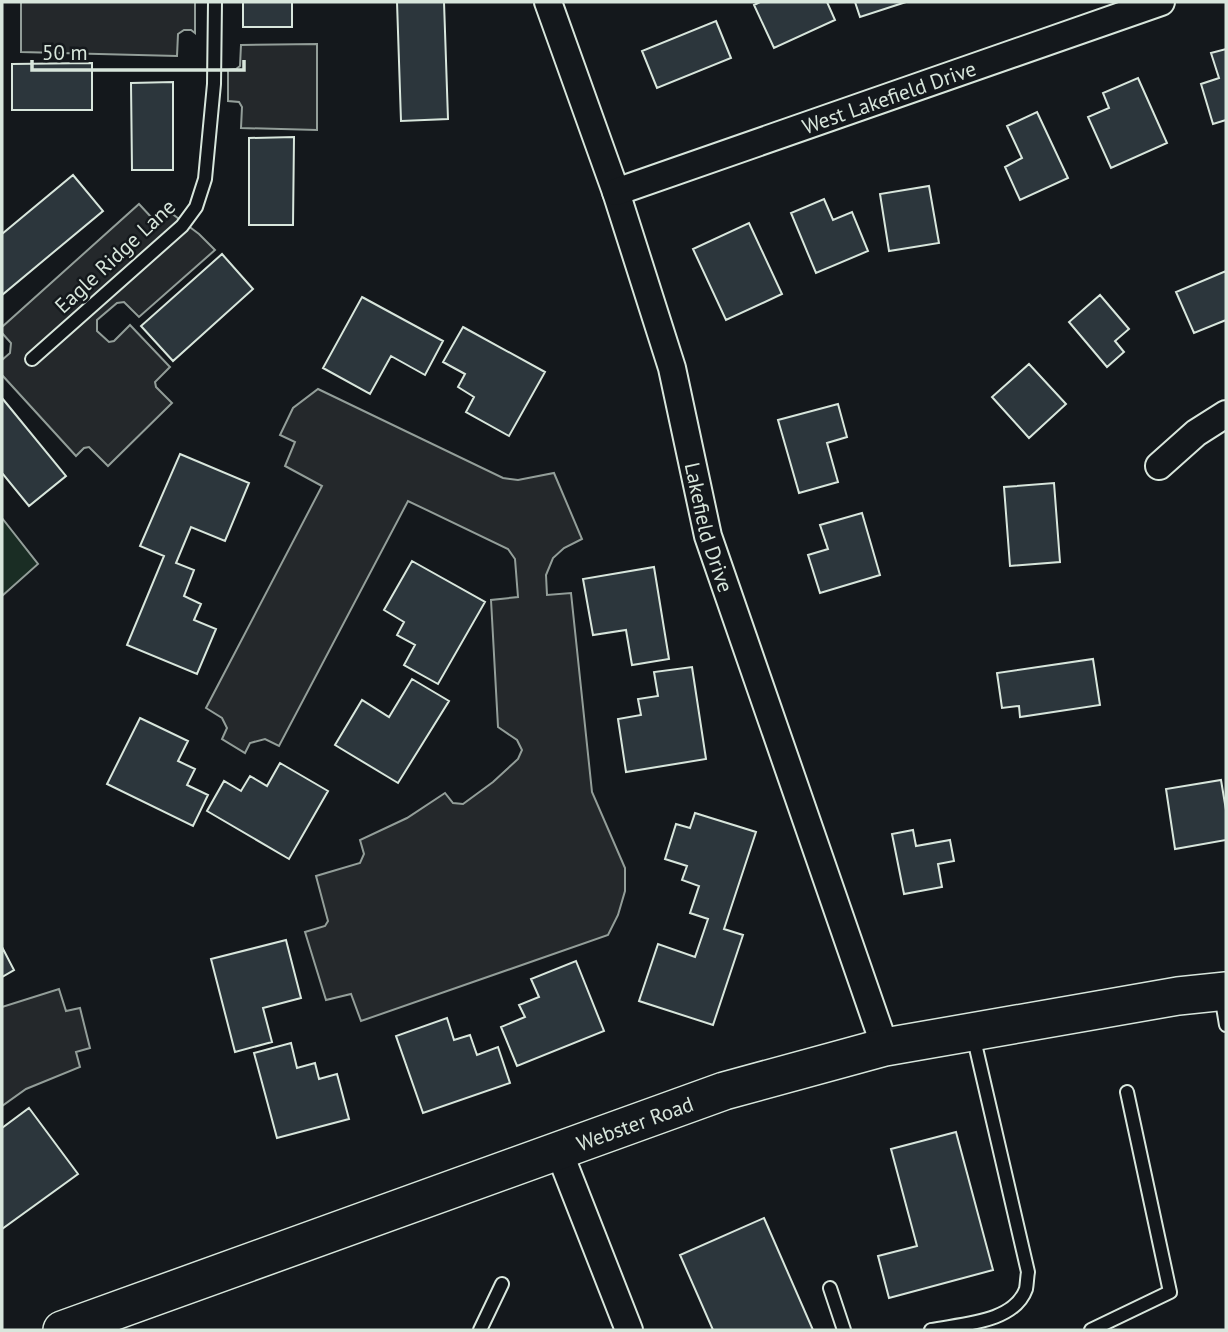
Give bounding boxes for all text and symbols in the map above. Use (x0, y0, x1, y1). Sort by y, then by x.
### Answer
scale bar (32, 28, 243, 72)
text: 50 m (42, 39, 88, 66)
street label: West Lakefield Drive (798, 54, 979, 140)
street label: Eagle Ridge Lane (49, 193, 181, 319)
street label: Lakefield Drive (679, 460, 740, 596)
street label: Webster Road (573, 1090, 697, 1157)

